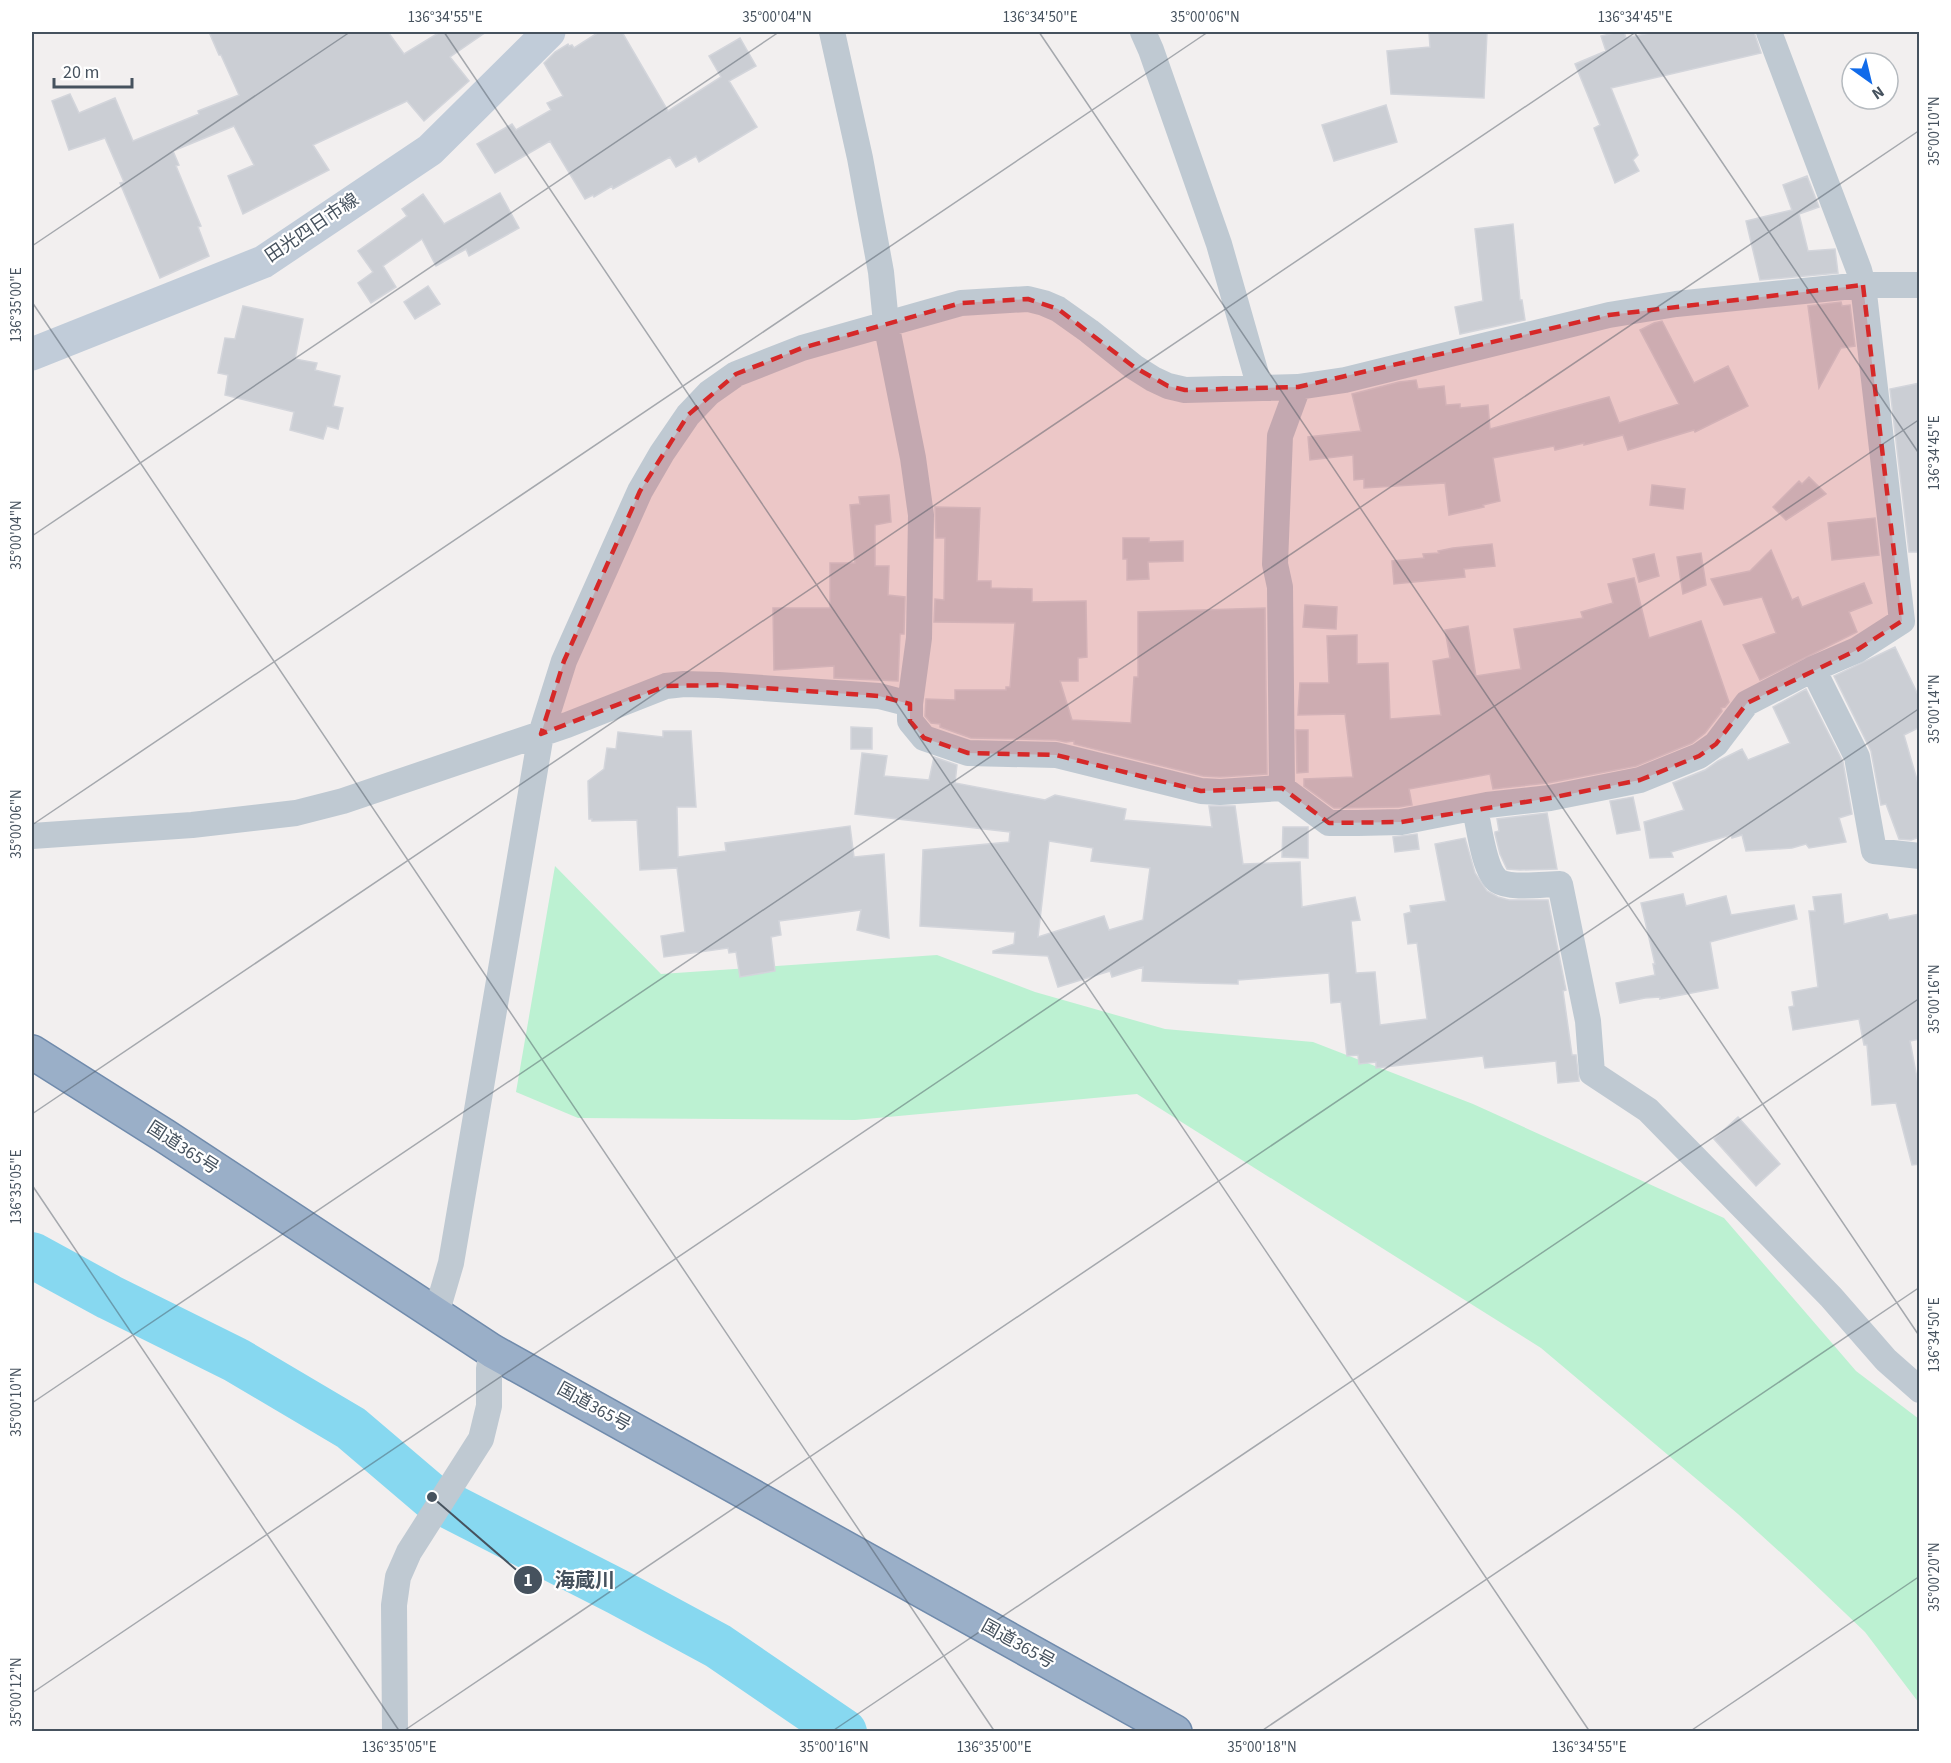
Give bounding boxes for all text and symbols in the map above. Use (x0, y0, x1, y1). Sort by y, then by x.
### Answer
text: 136°34'55"E (407, 7, 483, 28)
text: 35°00'04"N (742, 7, 812, 28)
text: 136°34'50"E (1002, 7, 1078, 28)
text: 35°00'06"N (1170, 7, 1240, 28)
text: 136°34'45"E (1597, 7, 1673, 28)
scale bar (54, 51, 132, 89)
north arrow (1840, 51, 1900, 111)
text: 20 m (63, 60, 99, 85)
text: N (1867, 81, 1888, 105)
text: 35°00'10"N (1924, 96, 1945, 166)
street label: 田光四日市線 (260, 187, 364, 269)
text: 136°35'00"E (6, 267, 27, 343)
text: 136°34'45"E (1924, 415, 1945, 491)
text: 35°00'04"N (6, 500, 27, 570)
text: 35°00'14"N (1924, 674, 1945, 744)
text: 35°00'06"N (6, 789, 27, 859)
text: 35°00'16"N (1924, 964, 1945, 1034)
street label: 国道365号 (142, 1116, 224, 1180)
text: 136°35'05"E (6, 1149, 27, 1225)
text: 136°34'50"E (1924, 1297, 1945, 1373)
text: 35°00'10"N (6, 1367, 27, 1437)
street label: 国道365号 (553, 1376, 635, 1438)
text: 35°00'20"N (1924, 1542, 1945, 1612)
callout: 海蔵川 (513, 1561, 627, 1599)
text: 海蔵川 (555, 1567, 615, 1595)
text: 1 (523, 1568, 533, 1593)
street label: 国道365号 (977, 1613, 1059, 1675)
text: 35°00'12"N (6, 1657, 27, 1727)
text: 136°35'05"E (361, 1737, 437, 1758)
text: 35°00'16"N (799, 1737, 869, 1758)
text: 136°35'00"E (956, 1737, 1032, 1758)
text: 35°00'18"N (1227, 1737, 1297, 1758)
text: 136°34'55"E (1551, 1737, 1627, 1758)

